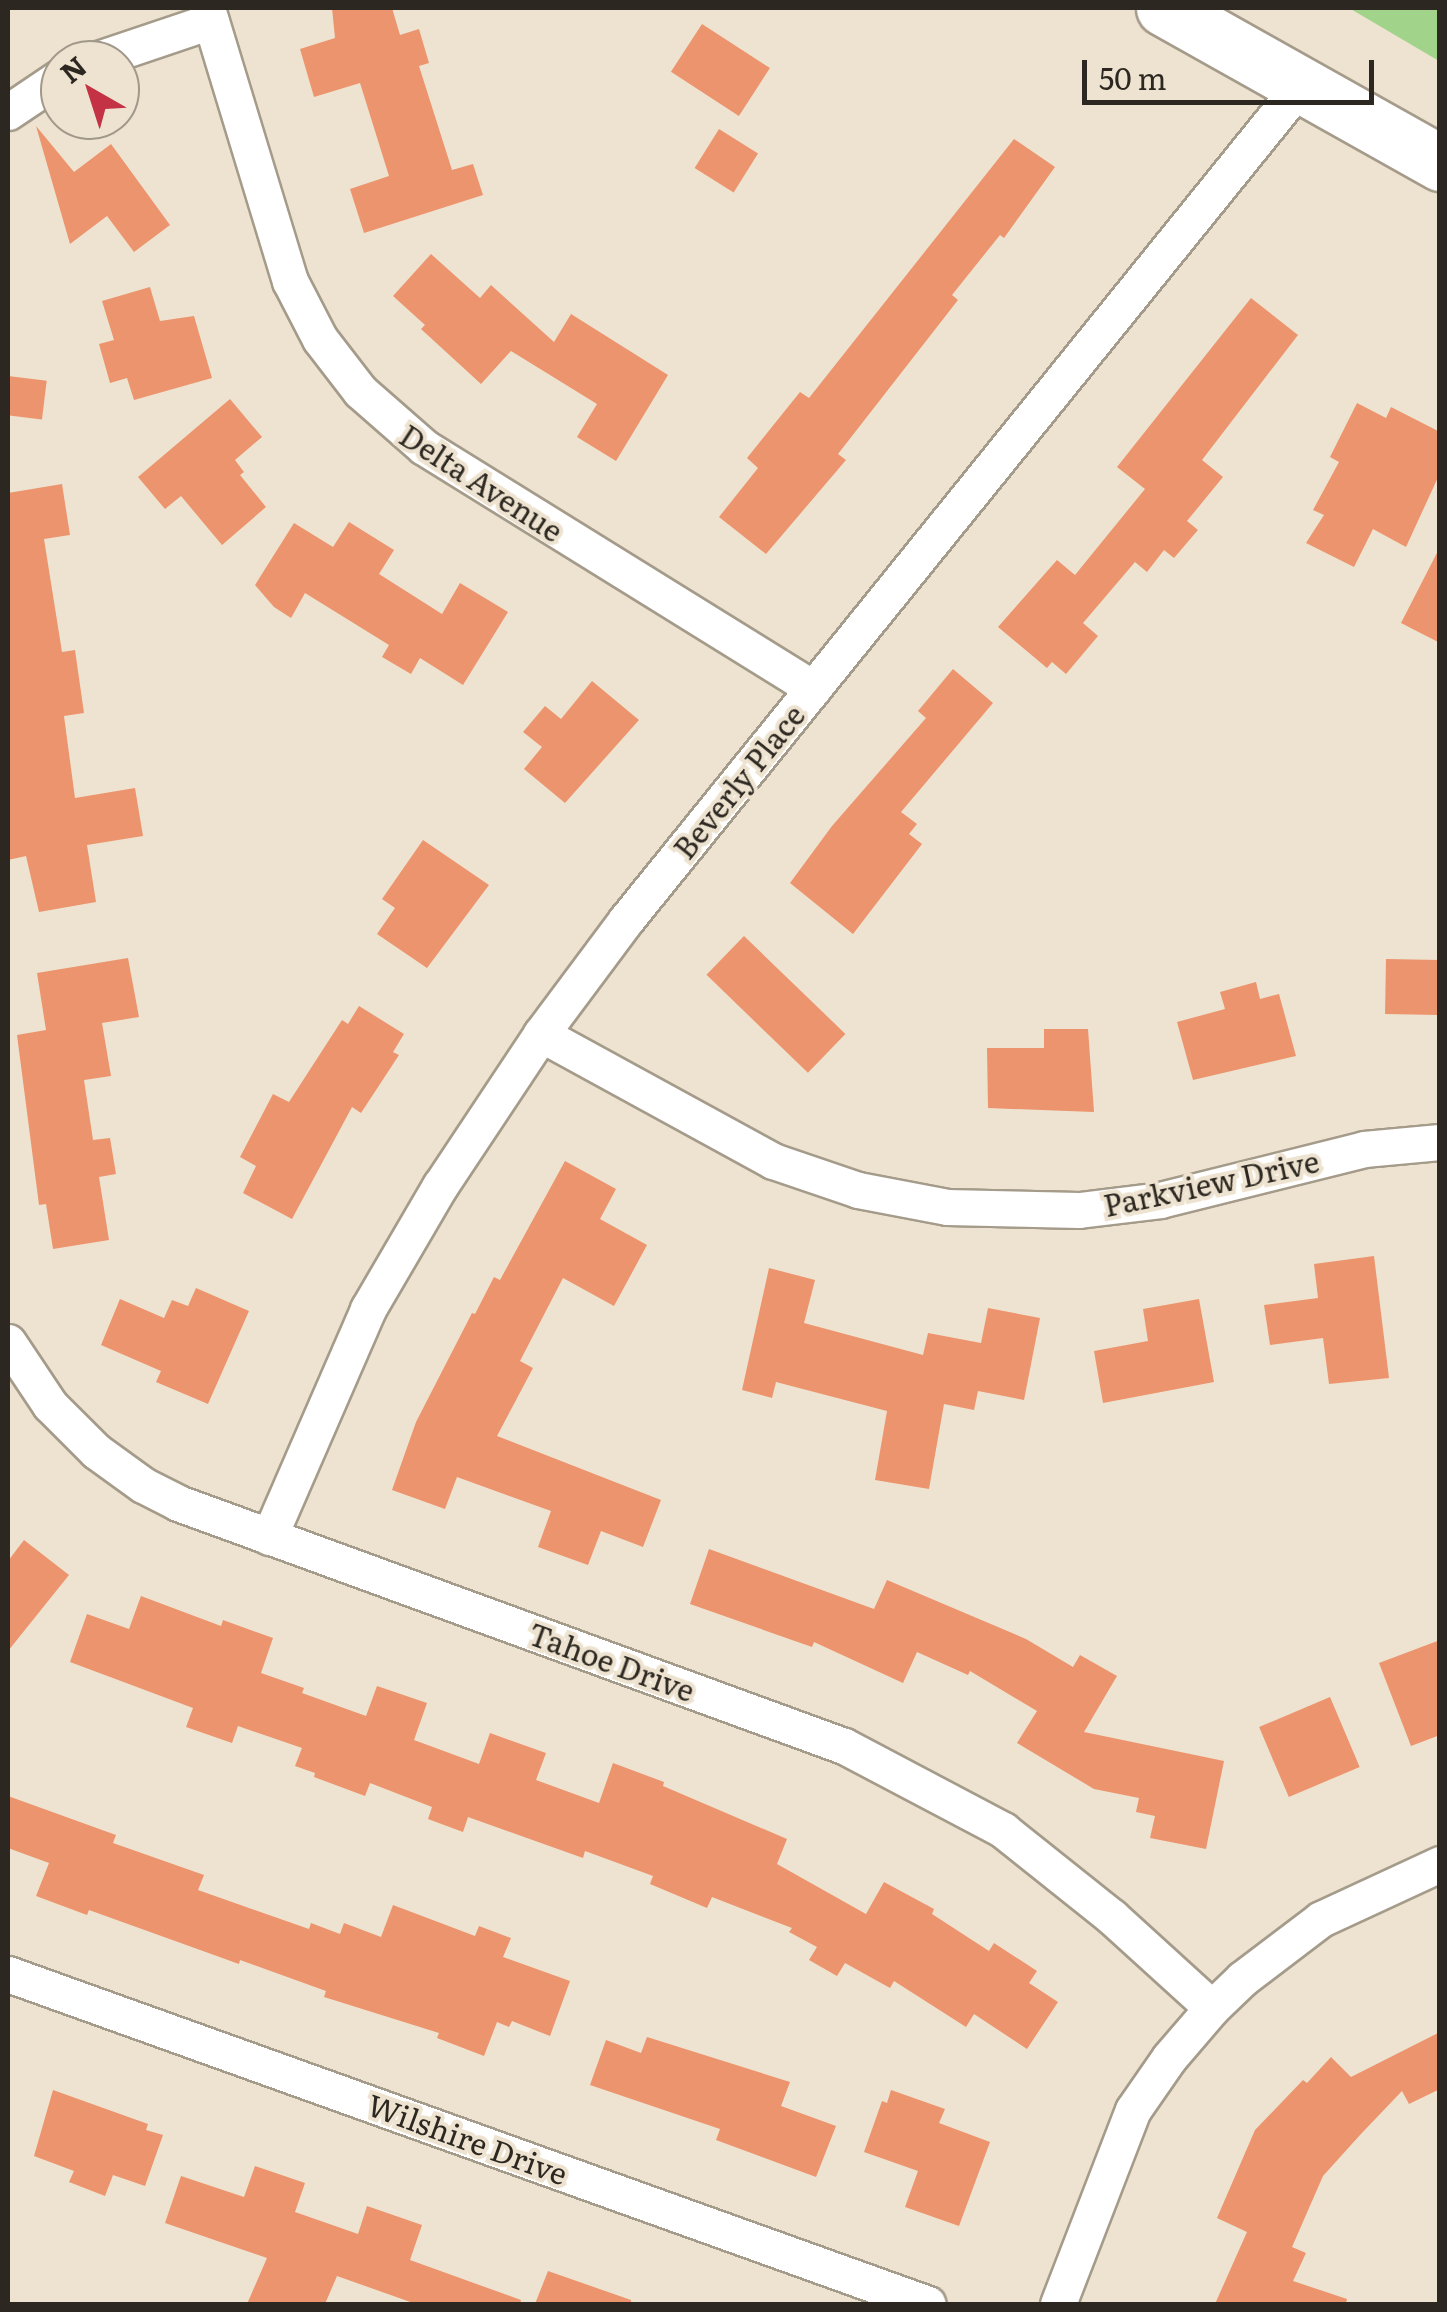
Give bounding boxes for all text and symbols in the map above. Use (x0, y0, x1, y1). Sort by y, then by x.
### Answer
north arrow (40, 40, 140, 140)
scale bar (1087, 40, 1380, 102)
text: N (50, 45, 95, 92)
text: 50 m (1099, 55, 1167, 99)
street label: Delta Avenue (394, 416, 570, 548)
street label: Beverly Place (665, 697, 811, 865)
street label: Parkview Drive (1100, 1142, 1322, 1222)
street label: Tahoe Drive (524, 1614, 700, 1708)
street label: Wilshire Drive (363, 2085, 573, 2191)

